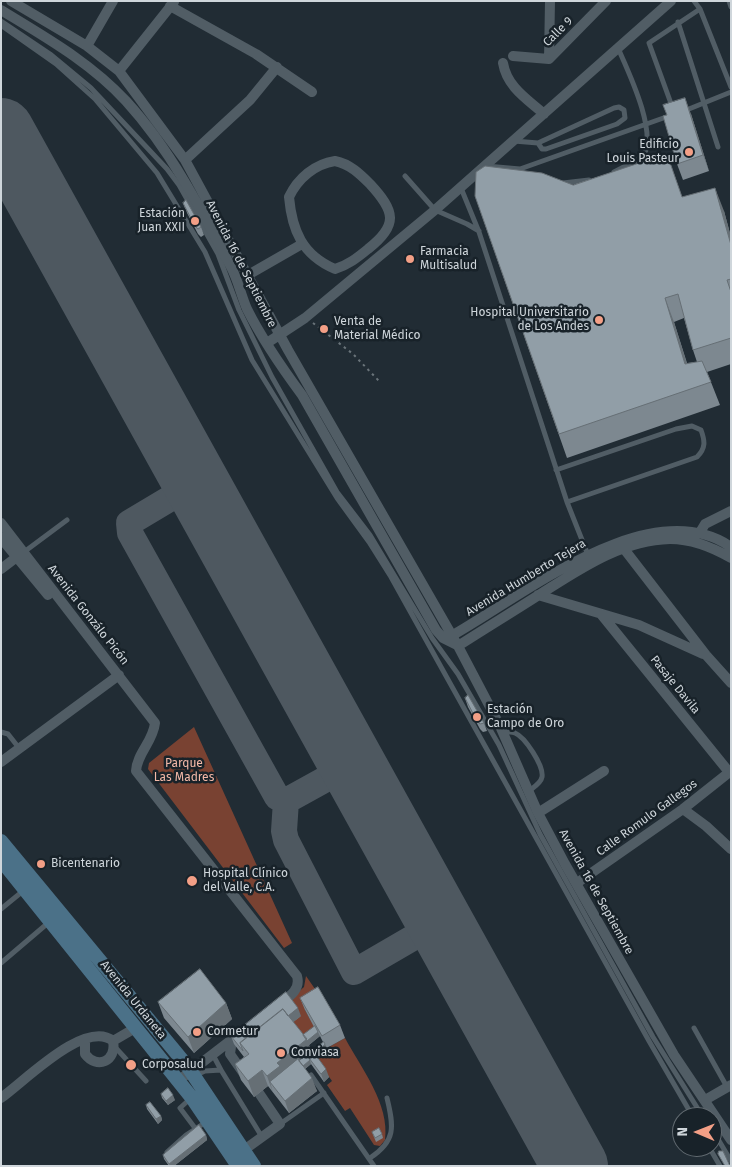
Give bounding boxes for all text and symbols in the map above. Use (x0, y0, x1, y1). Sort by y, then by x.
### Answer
street label: Calle 9 (540, 14, 576, 50)
place label: Edificio Louis Pasteur (607, 138, 679, 166)
marker: Edificio Louis Pasteur (683, 146, 695, 158)
street label: Avenida 16 de Septiembre (203, 198, 279, 330)
place label: Estación Juan XXII (138, 207, 185, 235)
marker: Estación Juan XXII (189, 215, 201, 227)
place label: Farmacia Multisalud (420, 245, 477, 273)
marker: Farmacia Multisalud (404, 253, 416, 265)
place label: Hospital Universitario de Los Andes (470, 306, 589, 334)
marker: Hospital Universitario de Los Andes (593, 314, 605, 326)
place label: Venta de Material Médico (334, 315, 421, 343)
marker: Venta de Material Médico (318, 323, 330, 335)
street label: Avenida Humberto Tejera (463, 536, 589, 620)
street label: Avenida Gonzálo Picón (44, 562, 132, 668)
street label: Pasaje Davila (647, 653, 703, 717)
place label: Estación Campo de Oro (487, 703, 564, 731)
marker: Estación Campo de Oro (471, 711, 483, 723)
park label: Parque Las Madres (154, 757, 214, 785)
street label: Calle Romulo Gallegos (594, 777, 700, 859)
street label: Avenida 16 de Septiembre (556, 827, 636, 957)
place label: Bicentenario (51, 857, 120, 871)
marker: Bicentenario (35, 858, 47, 870)
place label: Hospital Clínico del Valle, C.A. (203, 867, 288, 895)
marker: Hospital Clínico del Valle, C.A. (185, 874, 199, 888)
street label: Avenida Urdaneta (97, 958, 169, 1042)
place label: Cormetur (207, 1025, 258, 1039)
marker: Cormetur (191, 1026, 203, 1038)
place label: Conviasa (291, 1046, 339, 1060)
marker: Conviasa (275, 1047, 287, 1059)
marker: Corposalud (124, 1058, 138, 1072)
place label: Corposalud (142, 1058, 204, 1072)
north arrow (672, 1107, 722, 1157)
text: N (674, 1127, 691, 1137)

